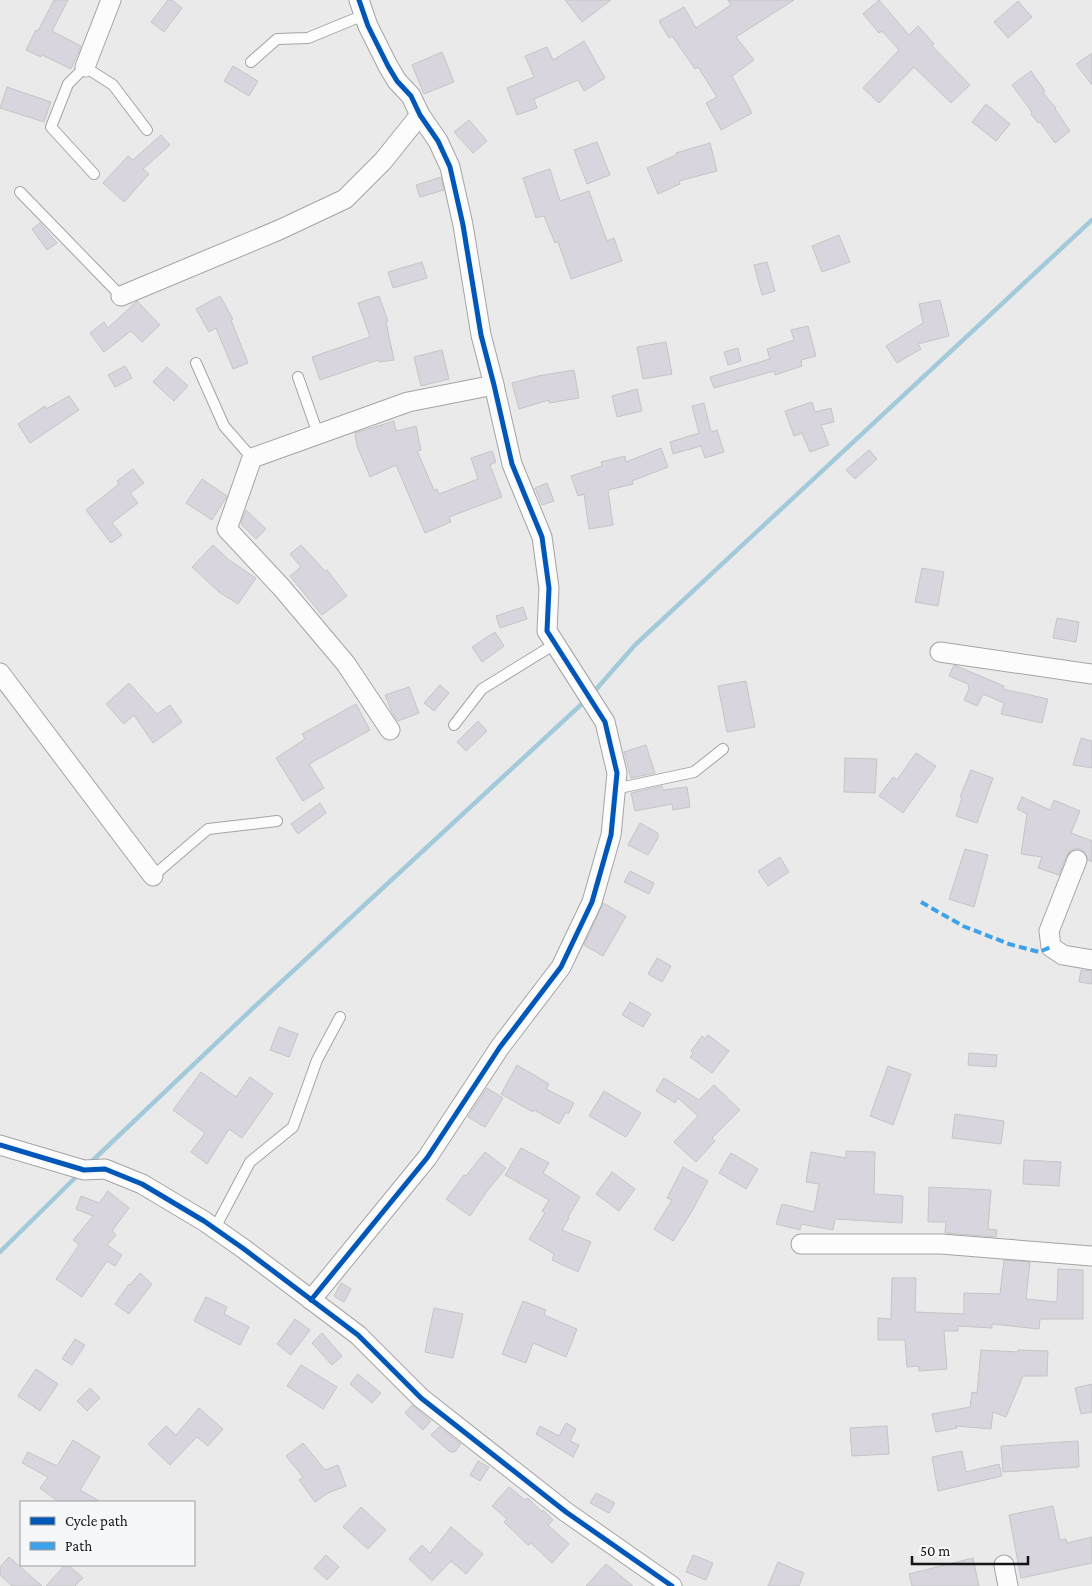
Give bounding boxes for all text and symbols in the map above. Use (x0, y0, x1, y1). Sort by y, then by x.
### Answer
legend (20, 1501, 195, 1566)
text: Cycle path (65, 1513, 128, 1530)
scale bar (912, 1534, 1028, 1566)
text: Path (65, 1538, 92, 1554)
text: 50 m (920, 1543, 950, 1559)

